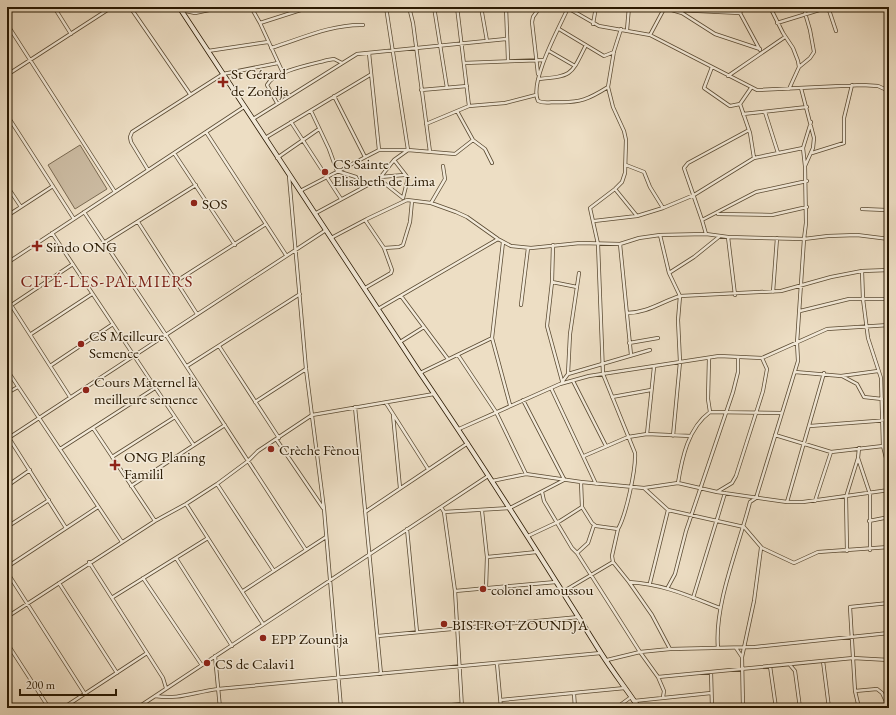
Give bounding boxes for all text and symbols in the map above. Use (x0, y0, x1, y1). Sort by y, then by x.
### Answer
place label: St Gérard de Zondja (231, 64, 289, 100)
marker: St Gérard de Zondja (218, 77, 228, 87)
place label: CS Sainte Elisabeth de Lima (333, 154, 435, 190)
marker: CS Sainte Elisabeth de Lima (320, 167, 330, 177)
place label: SOS (202, 194, 227, 213)
marker: SOS (189, 198, 199, 208)
place label: Sindo ONG (46, 237, 117, 256)
marker: Sindo ONG (31, 240, 43, 252)
district label: CITÉ-LES-PALMIERS (21, 270, 193, 292)
place label: CS Meilleure Semence (89, 326, 164, 362)
marker: CS Meilleure Semence (76, 339, 86, 349)
place label: Cours Maternel la meilleure semence (94, 372, 198, 408)
marker: Cours Maternel la meilleure semence (81, 385, 91, 395)
place label: Crèche Fènou (279, 440, 359, 459)
marker: Crèche Fènou (266, 444, 276, 454)
place label: ONG Planing Familil (124, 447, 206, 483)
marker: ONG Planing Familil (109, 459, 121, 471)
place label: colonel amoussou (491, 580, 594, 599)
marker: colonel amoussou (478, 584, 488, 594)
place label: BISTROT ZOUNDJA (452, 615, 589, 634)
marker: BISTROT ZOUNDJA (439, 619, 449, 629)
place label: EPP Zoundja (271, 629, 348, 648)
marker: EPP Zoundja (258, 633, 268, 643)
place label: CS de Calavi1 (215, 654, 295, 673)
marker: CS de Calavi1 (202, 658, 212, 668)
scale bar (20, 671, 116, 697)
text: 200 m (26, 677, 56, 693)

